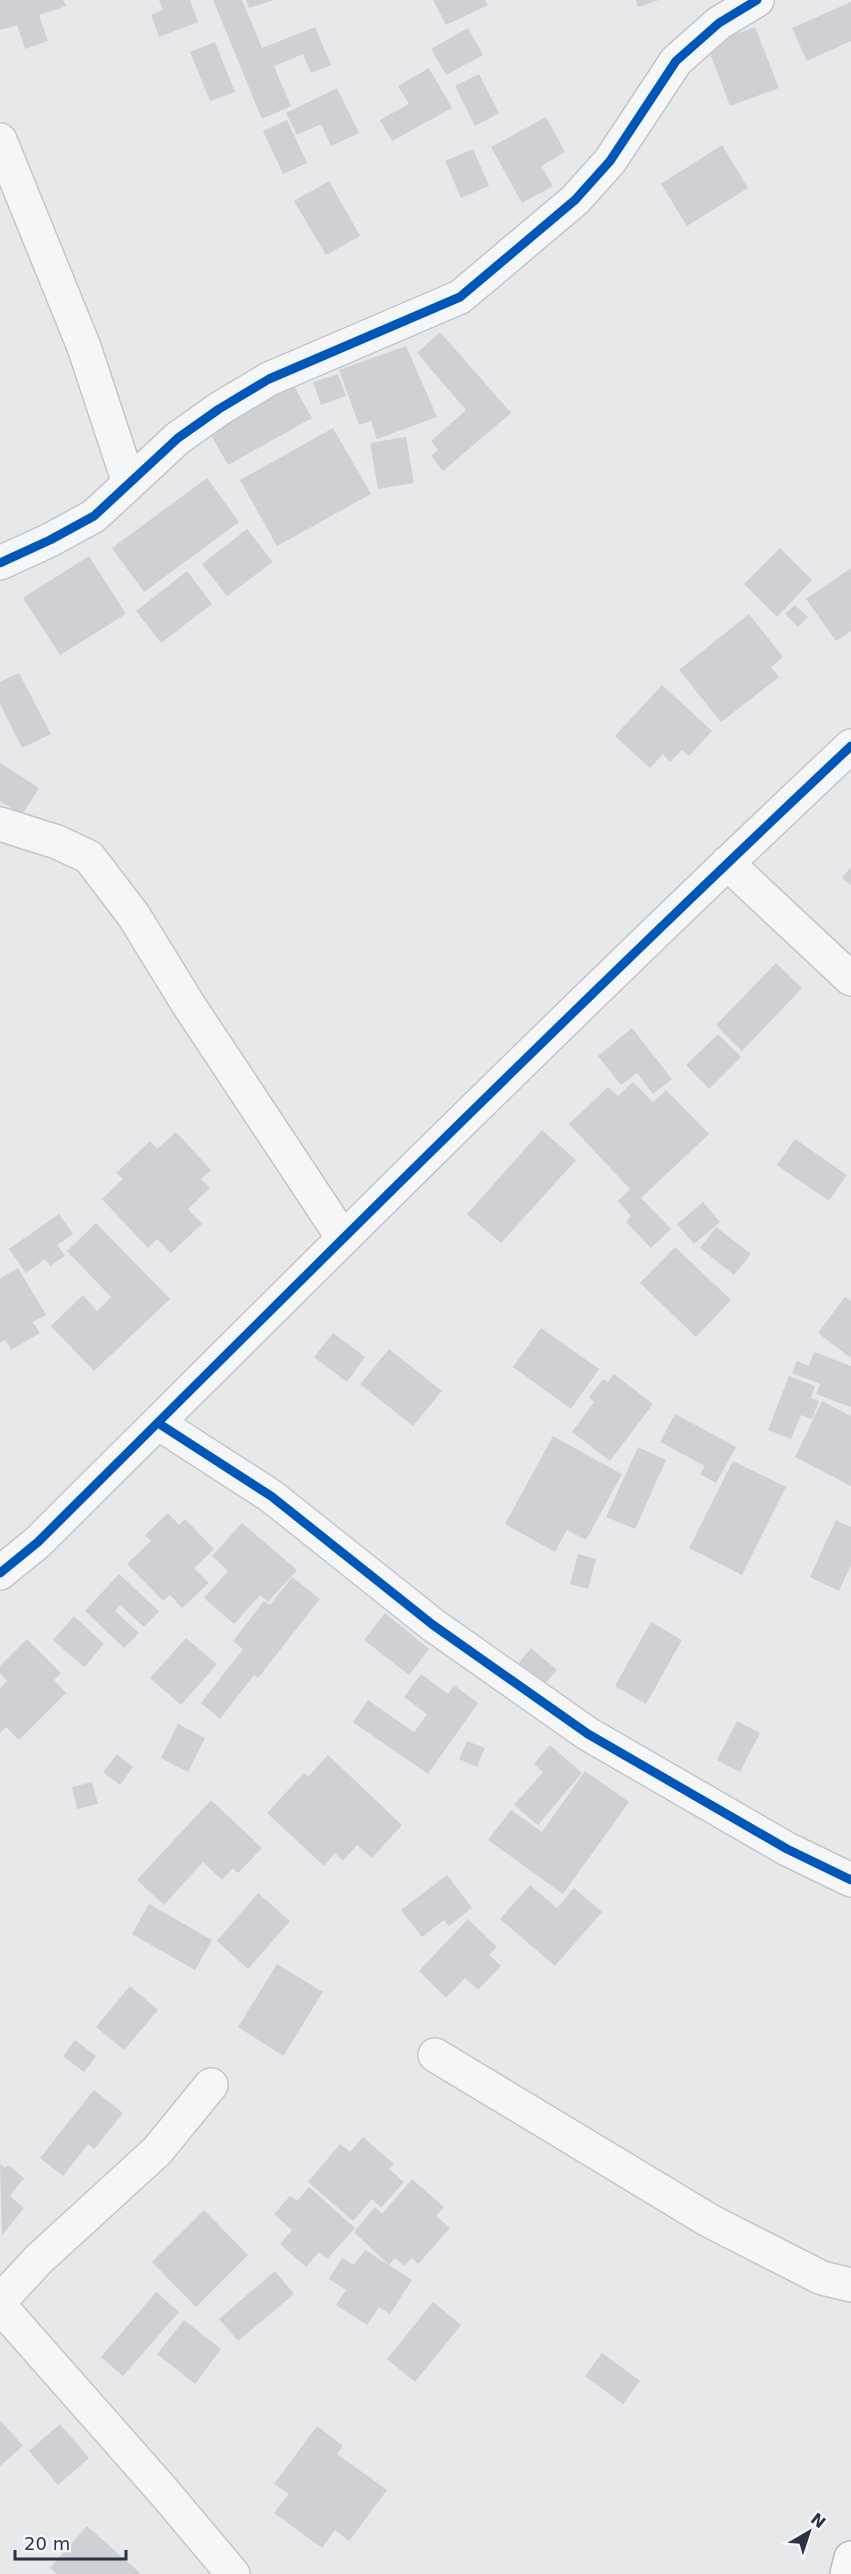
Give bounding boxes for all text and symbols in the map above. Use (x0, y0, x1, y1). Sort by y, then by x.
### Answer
north arrow (779, 2502, 839, 2562)
text: N (807, 2509, 829, 2532)
scale bar (15, 2523, 126, 2561)
text: 20 m (24, 2533, 70, 2554)

